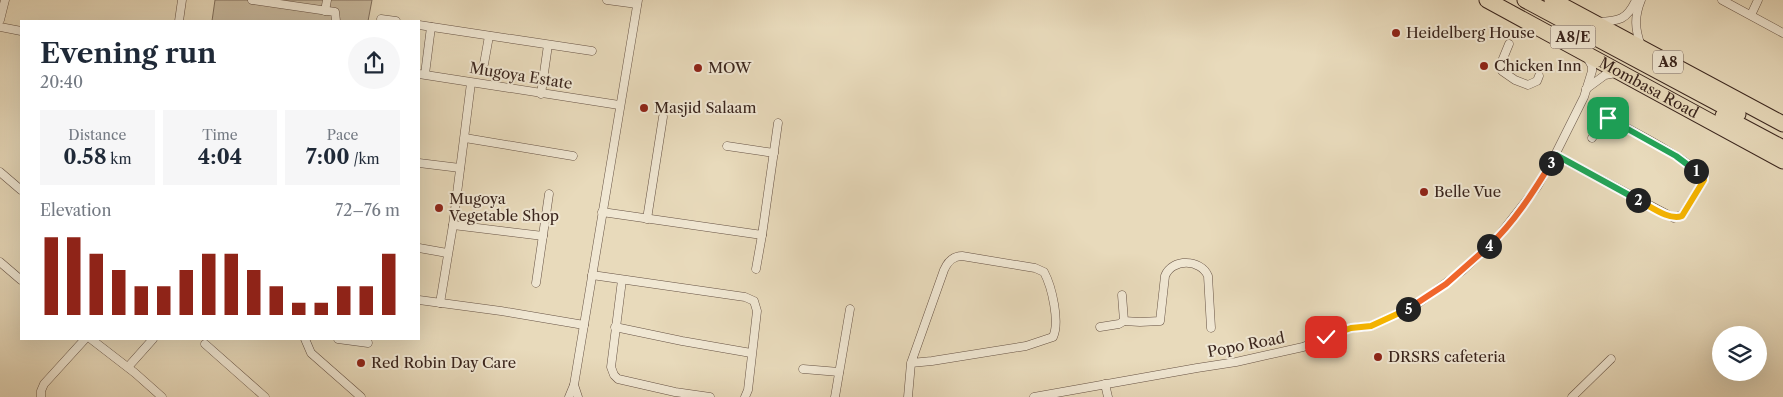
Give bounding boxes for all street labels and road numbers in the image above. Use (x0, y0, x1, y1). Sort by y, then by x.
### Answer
road number: A8/E (1550, 26, 1596, 48)
road number: A8 (1653, 51, 1683, 74)
street label: Mombasa Road (1596, 53, 1702, 122)
street label: Mugoya Estate (468, 58, 574, 93)
street label: Popo Road (1206, 328, 1286, 361)

